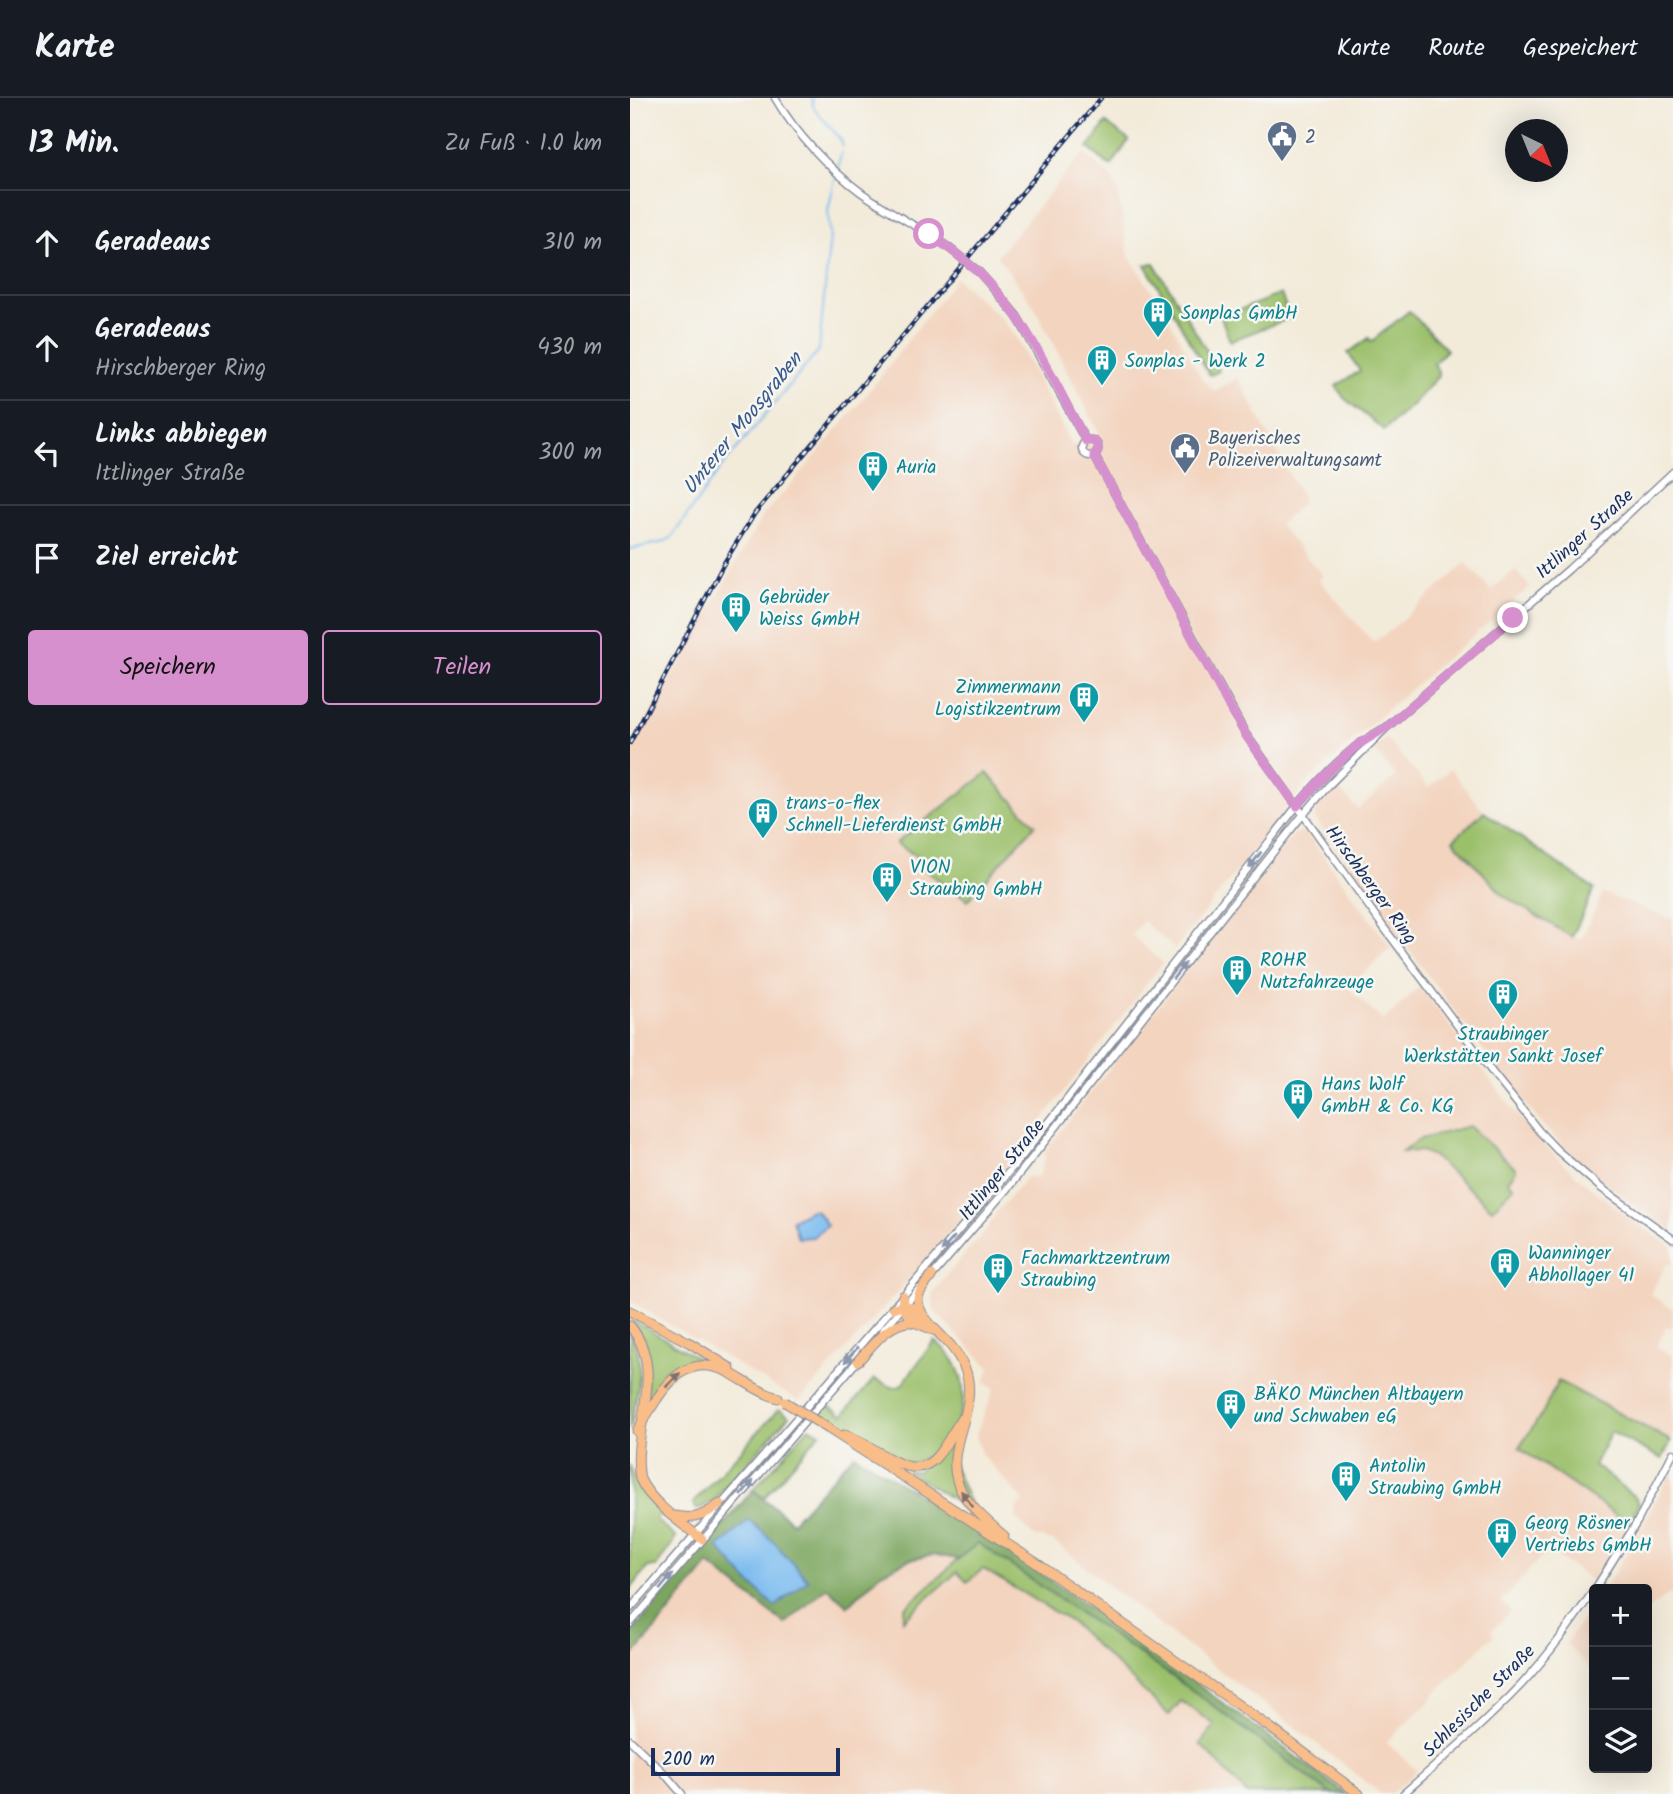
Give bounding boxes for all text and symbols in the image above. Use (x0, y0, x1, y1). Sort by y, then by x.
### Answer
text: Karte (35, 22, 115, 75)
text: Karte (1337, 29, 1390, 68)
text: Route (1428, 29, 1485, 68)
text: Gespeichert (1523, 29, 1638, 68)
public building icon: 2 (1265, 119, 1299, 163)
north arrow (1505, 119, 1568, 182)
text: 13 Min. (28, 120, 119, 168)
place label: 2 (1305, 123, 1316, 153)
text: Zu Fuß · 1.0 km (445, 126, 602, 162)
route start (913, 218, 944, 249)
text: Geradeaus (95, 222, 211, 264)
icon: ahead (28, 224, 66, 262)
text: 310 m (543, 225, 602, 261)
building icon: Sonplas GmbH (1141, 295, 1175, 339)
place label: Sonplas GmbH (1181, 299, 1298, 329)
text: Geradeaus (95, 309, 211, 351)
icon: ahead (28, 329, 66, 367)
text: 430 m (537, 330, 602, 366)
building icon: Sonplas - Werk 2 (1085, 343, 1119, 387)
water label: Unterer Moosgraben (675, 344, 813, 503)
place label: Sonplas - Werk 2 (1125, 347, 1266, 377)
text: Hirschberger Ring (95, 351, 266, 387)
text: Links abbiegen (95, 414, 267, 456)
place label: Bayerisches Polizeiverwaltungsamt (1208, 424, 1383, 476)
public building icon: Bayerisches Polizeiverwaltungsamt (1168, 431, 1202, 475)
icon: left (28, 434, 66, 472)
text: 300 m (538, 435, 602, 471)
building icon: Auria (856, 449, 890, 493)
place label: Auria (896, 453, 936, 483)
text: Ittlinger Straße (95, 456, 245, 492)
street label: Ittlinger Straße (1529, 482, 1642, 587)
text: Ziel erreicht (95, 537, 238, 579)
icon: arrive (28, 539, 66, 577)
place label: Gebrüder Weiss GmbH (759, 583, 860, 635)
building icon: Gebrüder Weiss GmbH (719, 590, 753, 634)
route end (1497, 602, 1528, 633)
button: Speichern (28, 630, 308, 705)
button: Teilen (322, 630, 602, 705)
place label: Zimmermann Logistikzentrum (935, 673, 1061, 725)
building icon: Zimmermann Logistikzentrum (1067, 680, 1101, 724)
place label: trans-o-flex Schnell-Lieferdienst GmbH (786, 789, 1002, 841)
building icon: trans-o-flex Schnell-Lieferdienst GmbH (746, 796, 780, 840)
street label: Hirschberger Ring (1317, 819, 1424, 951)
one-way arrow (1248, 851, 1262, 869)
place label: VION Straubing GmbH (910, 853, 1043, 905)
building icon: VION Straubing GmbH (870, 860, 904, 904)
place label: ROHR Nutzfahrzeuge (1260, 946, 1374, 998)
building icon: ROHR Nutzfahrzeuge (1220, 953, 1254, 997)
one-way arrow (1171, 962, 1185, 980)
building icon: Straubinger Werkstätten Sankt Josef (1486, 977, 1520, 1021)
place label: Straubinger Werkstätten Sankt Josef (1404, 1020, 1604, 1072)
place label: Hans Wolf GmbH & Co. KG (1321, 1070, 1454, 1122)
building icon: Hans Wolf GmbH & Co. KG (1281, 1077, 1315, 1121)
street label: Ittlinger Straße (952, 1112, 1053, 1228)
one-way arrow (940, 1235, 956, 1252)
place label: Wanninger Abhollager 41 (1528, 1239, 1634, 1291)
place label: Fachmarktzentrum Straubing (1021, 1244, 1170, 1296)
building icon: Wanninger Abhollager 41 (1488, 1246, 1522, 1290)
building icon: Fachmarktzentrum Straubing (981, 1251, 1015, 1295)
one-way arrow (843, 1346, 859, 1364)
one-way arrow (665, 1371, 682, 1388)
place label: BÄKO München Altbayern und Schwaben eG (1254, 1380, 1464, 1432)
building icon: BÄKO München Altbayern und Schwaben eG (1214, 1387, 1248, 1431)
place label: Antolin Straubing GmbH (1369, 1452, 1502, 1504)
building icon: Antolin Straubing GmbH (1329, 1459, 1363, 1503)
one-way arrow (739, 1479, 755, 1497)
one-way arrow (960, 1490, 974, 1509)
place label: Georg Rösner Vertriebs GmbH (1525, 1509, 1652, 1561)
building icon: Georg Rösner Vertriebs GmbH (1485, 1516, 1519, 1560)
one-way arrow (658, 1573, 673, 1590)
map controls (1589, 1584, 1652, 1773)
button: + (1589, 1584, 1652, 1647)
street label: Schlesische Straße (1416, 1638, 1543, 1765)
button: − (1589, 1647, 1652, 1710)
button: layers (1589, 1710, 1652, 1773)
scale bar (651, 1745, 840, 1777)
text: 200 m (662, 1745, 715, 1775)

